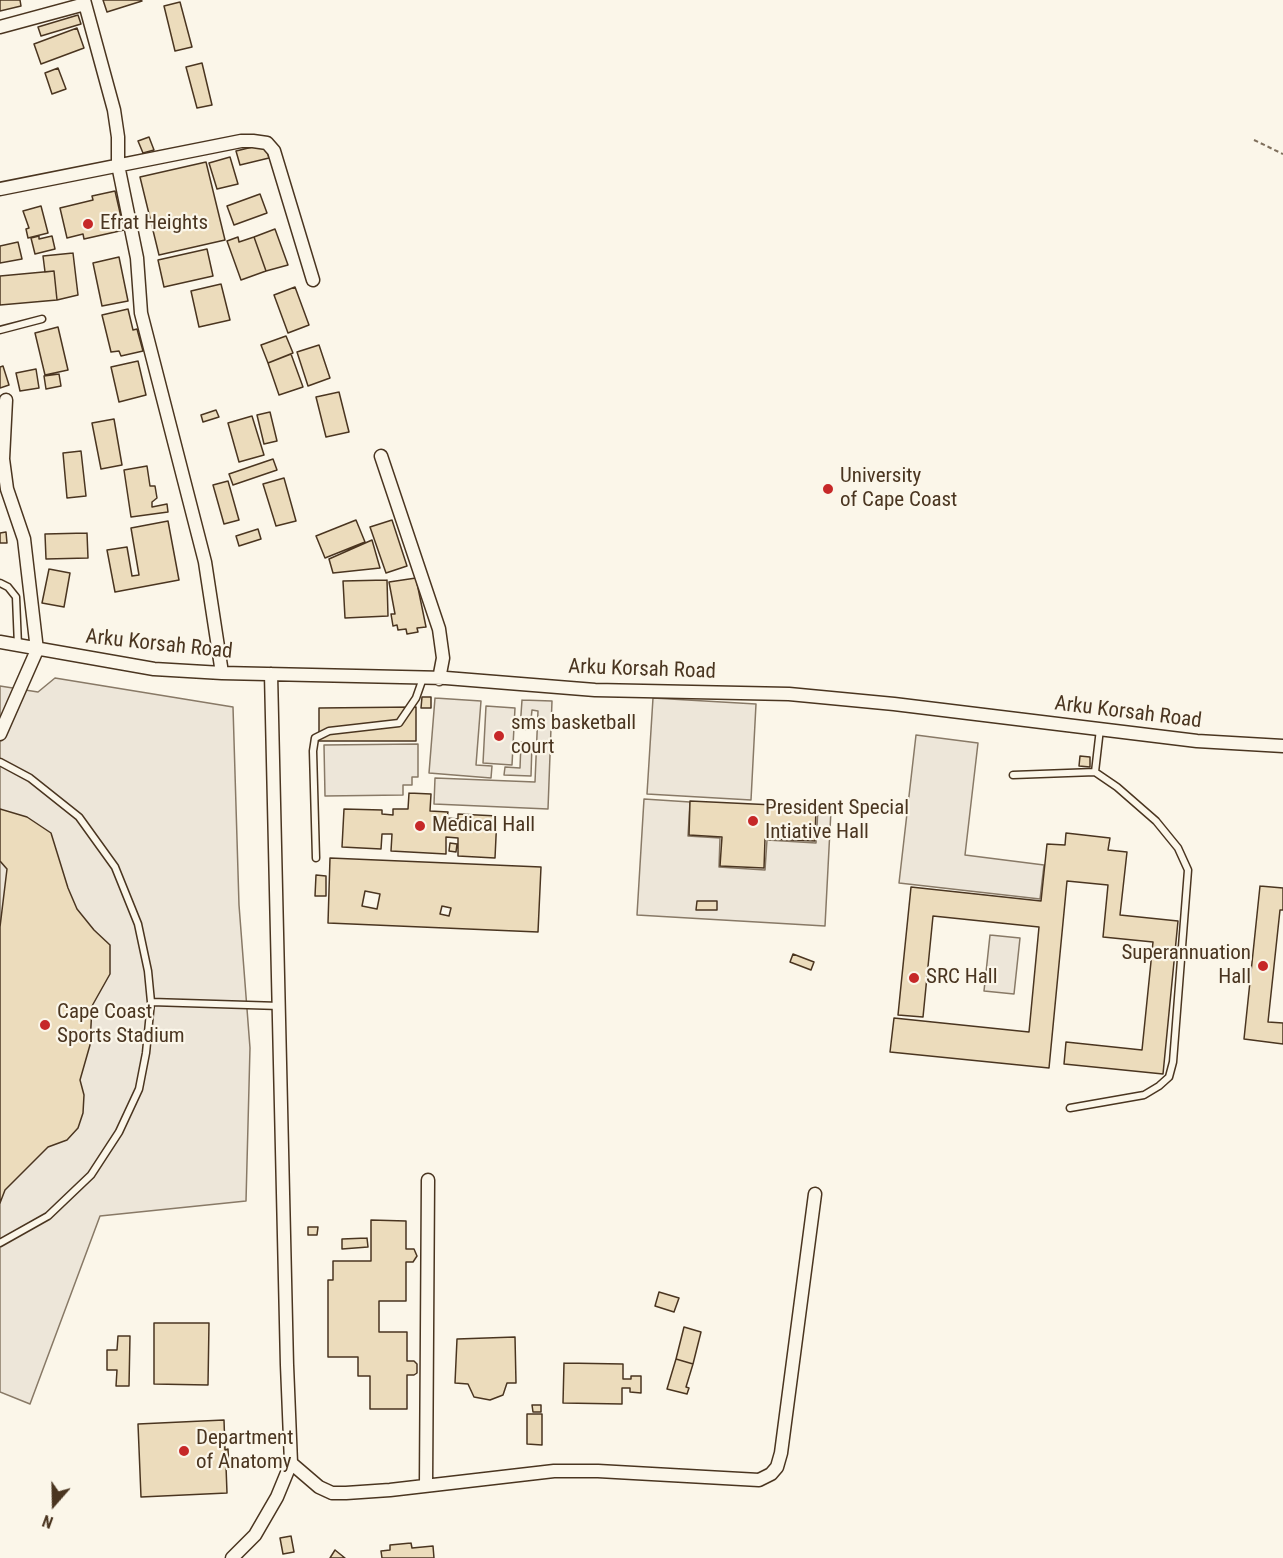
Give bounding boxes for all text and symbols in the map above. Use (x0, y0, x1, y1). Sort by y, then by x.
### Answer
place label: Efrat Heights (100, 211, 208, 237)
marker: Efrat Heights (81, 217, 95, 231)
place label: University of Cape Coast (840, 464, 957, 514)
marker: University of Cape Coast (821, 482, 835, 496)
street label: Arku Korsah Road (84, 625, 234, 665)
street label: Arku Korsah Road (568, 655, 716, 685)
street label: Arku Korsah Road (1053, 691, 1203, 735)
place label: sms basketball court (511, 711, 636, 761)
marker: sms basketball court (492, 729, 506, 743)
place label: President Special Intiative Hall (765, 796, 909, 846)
place label: Medical Hall (432, 813, 535, 839)
marker: President Special Intiative Hall (746, 814, 760, 828)
marker: Medical Hall (413, 819, 427, 833)
place label: Superannuation Hall (1121, 941, 1251, 991)
marker: Superannuation Hall (1256, 959, 1270, 973)
place label: SRC Hall (926, 965, 997, 991)
marker: SRC Hall (907, 971, 921, 985)
place label: Cape Coast Sports Stadium (57, 1000, 185, 1050)
marker: Cape Coast Sports Stadium (38, 1018, 52, 1032)
place label: Department of Anatomy (196, 1426, 293, 1476)
marker: Department of Anatomy (177, 1444, 191, 1458)
north arrow (24, 1474, 84, 1534)
text: N (40, 1511, 56, 1532)

